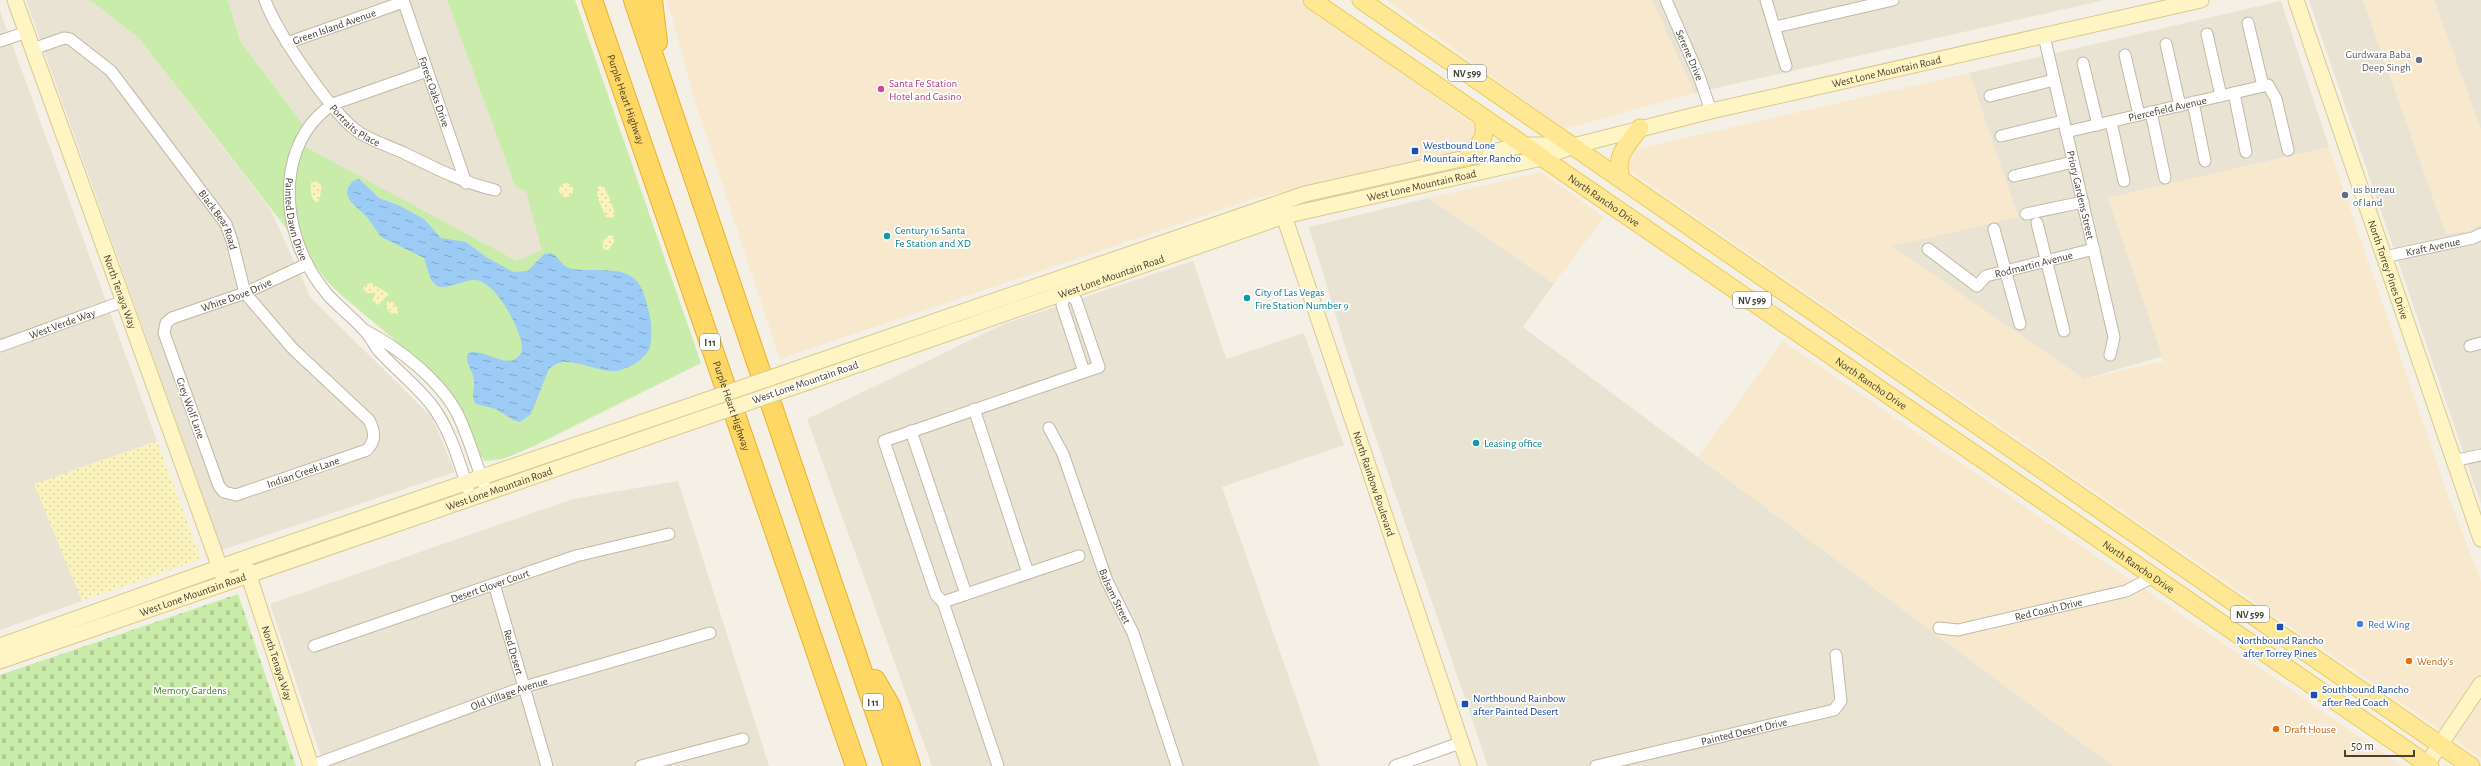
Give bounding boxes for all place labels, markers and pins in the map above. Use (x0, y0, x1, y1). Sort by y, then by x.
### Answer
place label: Gurdwara Baba Deep Singh (2346, 49, 2411, 73)
marker: Gurdwara Baba Deep Singh (2414, 55, 2424, 65)
place label: Santa Fe Station Hotel and Casino (889, 78, 961, 102)
marker: Santa Fe Station Hotel and Casino (876, 84, 886, 94)
place label: Westbound Lone Mountain after Rancho (1423, 140, 1521, 164)
marker: Westbound Lone Mountain after Rancho (1410, 146, 1420, 156)
place label: us bureau of land (2353, 184, 2395, 208)
marker: us bureau of land (2340, 190, 2350, 200)
place label: Century 16 Santa Fe Station and XD (895, 225, 971, 249)
marker: Century 16 Santa Fe Station and XD (882, 231, 892, 241)
place label: City of Las Vegas Fire Station Number 9 (1255, 287, 1349, 311)
marker: City of Las Vegas Fire Station Number 9 (1242, 293, 1252, 303)
marker: Leasing office (1471, 438, 1481, 448)
place label: Leasing office (1484, 438, 1542, 449)
marker: Red Wing (2355, 619, 2365, 629)
place label: Red Wing (2368, 619, 2410, 630)
marker: Northbound Rancho after Torrey Pines (2275, 622, 2285, 632)
place label: Northbound Rancho after Torrey Pines (2237, 635, 2324, 659)
marker: Wendy's (2404, 656, 2414, 666)
place label: Wendy's (2417, 656, 2453, 667)
place label: Southbound Rancho after Red Coach (2322, 684, 2409, 708)
marker: Southbound Rancho after Red Coach (2309, 690, 2319, 700)
place label: Northbound Rainbow after Painted Desert (1473, 693, 1566, 717)
marker: Northbound Rainbow after Painted Desert (1460, 699, 1470, 709)
marker: Draft House (2271, 724, 2281, 734)
place label: Draft House (2284, 724, 2336, 735)

